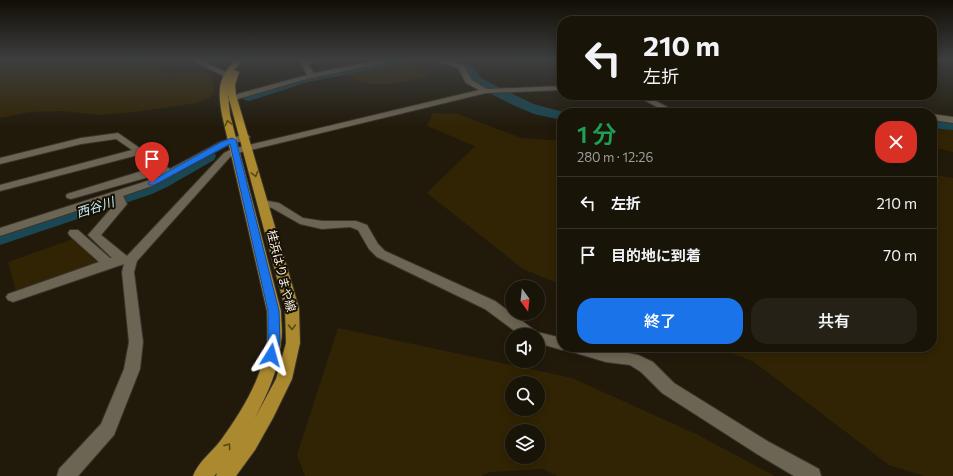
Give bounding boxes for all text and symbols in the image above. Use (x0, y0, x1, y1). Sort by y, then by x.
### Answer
text: 210 m (643, 28, 720, 62)
icon: left (577, 32, 629, 84)
text: 左折 (643, 65, 679, 87)
text: 1 分 (577, 119, 616, 148)
one-way arrow (224, 120, 233, 127)
button: close (875, 121, 917, 163)
pin (135, 142, 169, 183)
icon: arrive (141, 148, 163, 170)
text: 280 m · 12:26 (577, 149, 653, 165)
one-way arrow (250, 170, 259, 177)
icon: left (577, 192, 599, 214)
water label: 西谷川 (74, 193, 118, 221)
text: 左折 (611, 194, 641, 212)
text: 210 m (877, 194, 917, 212)
street label: 桂浜はりまや線 (265, 228, 299, 313)
icon: arrive (577, 244, 599, 266)
text: 目的地に到着 (611, 246, 701, 264)
text: 70 m (883, 246, 917, 264)
north arrow (505, 280, 545, 320)
map controls (505, 280, 545, 464)
button: 終了 (577, 298, 743, 344)
button: 共有 (751, 298, 917, 344)
one-way arrow (288, 324, 296, 330)
button: sound (505, 328, 545, 368)
position arrow (250, 334, 292, 376)
button: search (505, 376, 545, 416)
button: layers (505, 424, 545, 464)
one-way arrow (223, 444, 230, 451)

